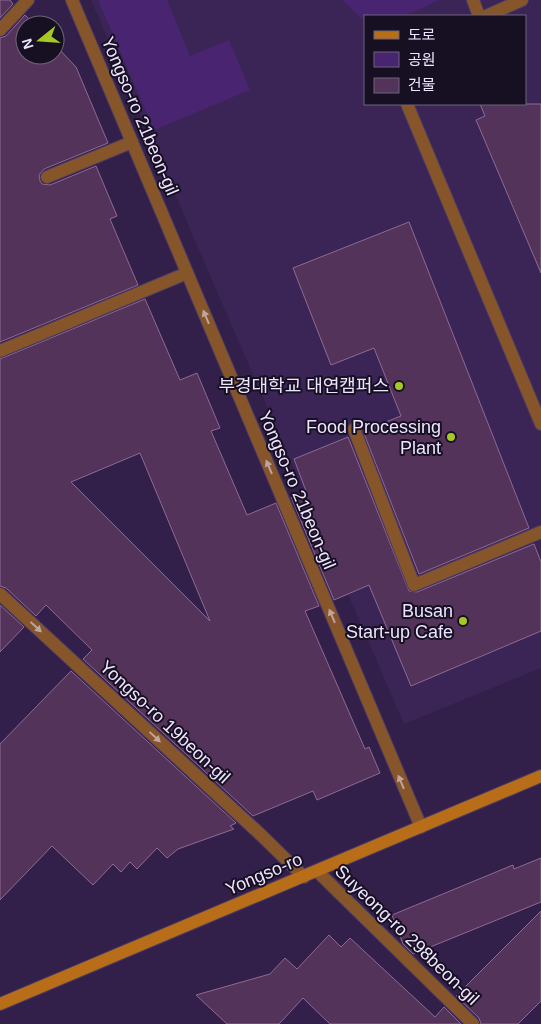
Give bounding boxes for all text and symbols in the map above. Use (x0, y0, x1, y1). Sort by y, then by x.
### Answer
north arrow (15, 15, 65, 65)
legend (364, 15, 526, 105)
text: 도로 (408, 26, 436, 43)
street label: Yongso-ro 21beon-gil (97, 34, 183, 198)
text: N (18, 37, 37, 51)
text: 공원 (408, 51, 436, 68)
text: 건물 (408, 76, 436, 93)
one-way arrow (201, 310, 209, 324)
place label: 부경대학교 대연캠퍼스 (218, 376, 389, 396)
marker: 부경대학교 대연캠퍼스 (393, 380, 405, 392)
street label: Yongso-ro 21beon-gil (254, 408, 340, 572)
place label: Food Processing Plant (306, 417, 441, 458)
marker: Food Processing Plant (445, 431, 457, 443)
one-way arrow (264, 459, 272, 474)
place label: Busan Start-up Cafe (346, 601, 453, 642)
one-way arrow (327, 609, 335, 623)
marker: Busan Start-up Cafe (457, 615, 469, 627)
one-way arrow (29, 621, 41, 633)
street label: Yongso-ro 19beon-gil (96, 657, 234, 787)
one-way arrow (149, 731, 161, 743)
one-way arrow (397, 775, 405, 789)
street label: Yongso-ro (223, 849, 305, 899)
street label: Suyeong-ro 298beon-gil (331, 861, 483, 1009)

